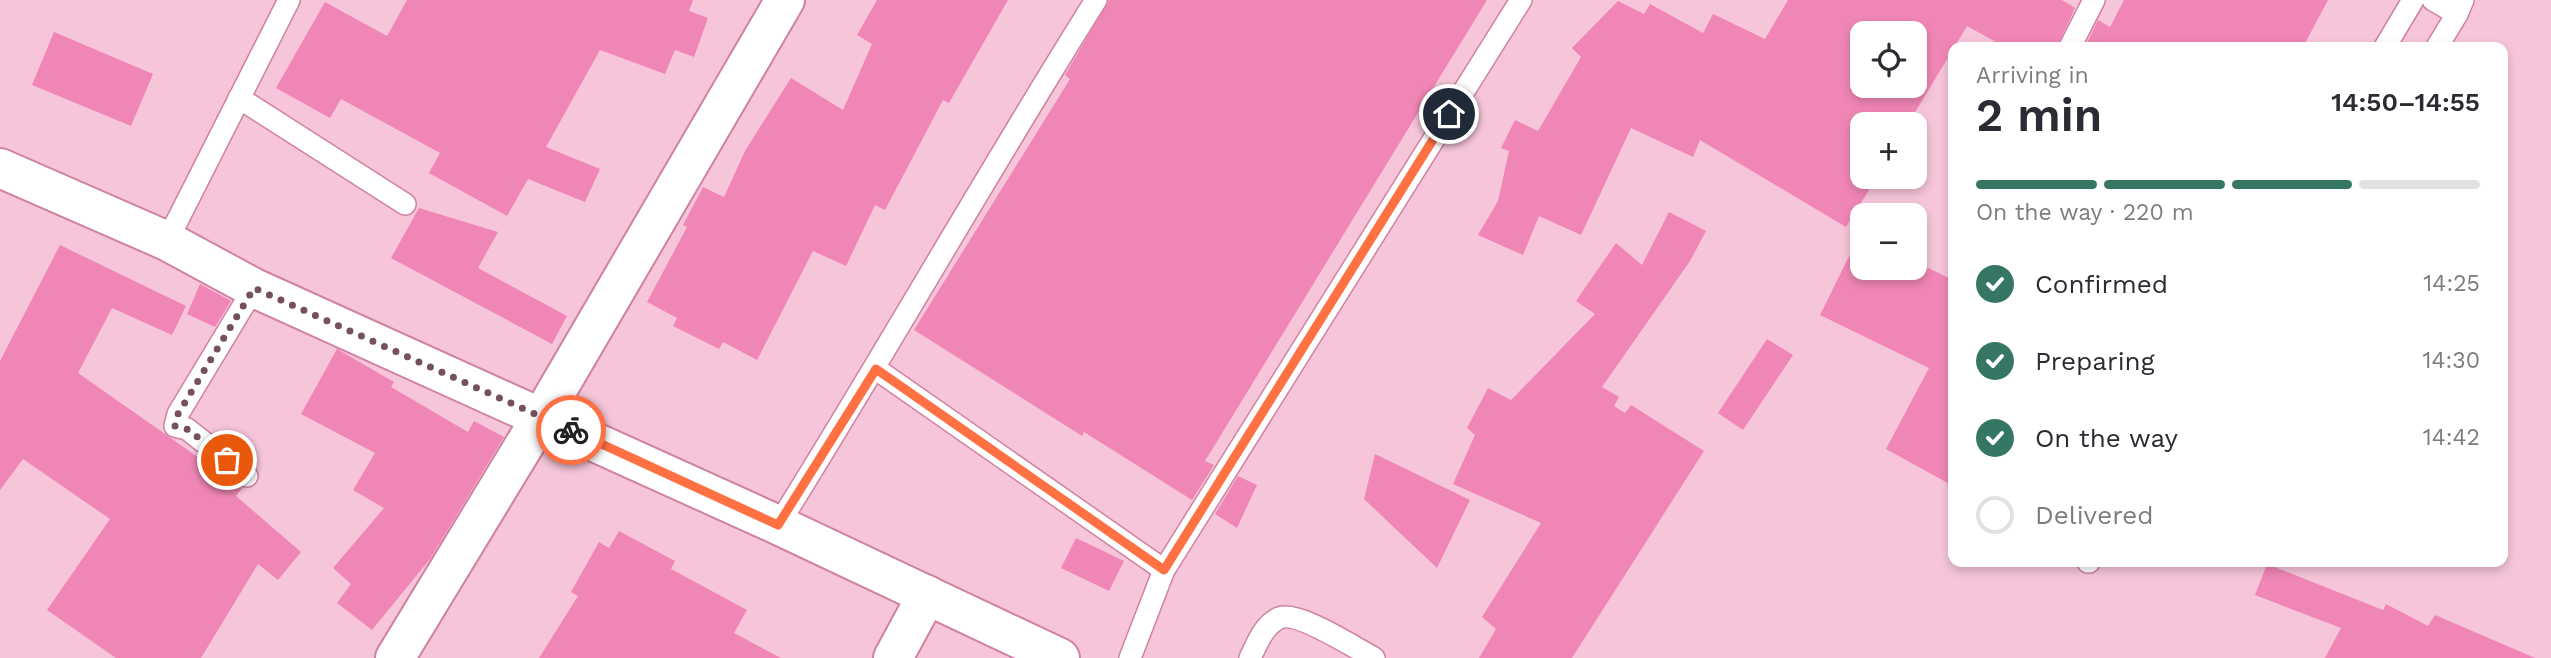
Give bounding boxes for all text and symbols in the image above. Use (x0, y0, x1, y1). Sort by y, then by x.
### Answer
map controls (1850, 21, 1927, 280)
button: locate (1850, 21, 1927, 98)
text: Arriving in (1976, 62, 2089, 89)
pin (1419, 84, 1479, 144)
text: 14:50–14:55 (2331, 87, 2480, 117)
text: 2 min (1976, 88, 2102, 142)
icon: home (1430, 95, 1468, 133)
button: + (1850, 112, 1927, 189)
text: On the way · 220 m (1976, 199, 2194, 226)
button: − (1850, 203, 1927, 280)
icon: check (1976, 265, 2014, 303)
text: Confirmed (2035, 269, 2168, 299)
text: 14:25 (2423, 270, 2480, 297)
icon: check (1976, 342, 2014, 380)
text: Preparing (2035, 346, 2155, 376)
text: 14:30 (2422, 347, 2480, 374)
courier (536, 395, 606, 465)
icon: bike (552, 411, 590, 449)
icon: check (1976, 419, 2014, 457)
text: On the way (2035, 423, 2178, 453)
text: 14:42 (2423, 424, 2480, 451)
pin (197, 430, 257, 490)
icon: bag (208, 441, 246, 479)
text: Delivered (2035, 500, 2154, 530)

